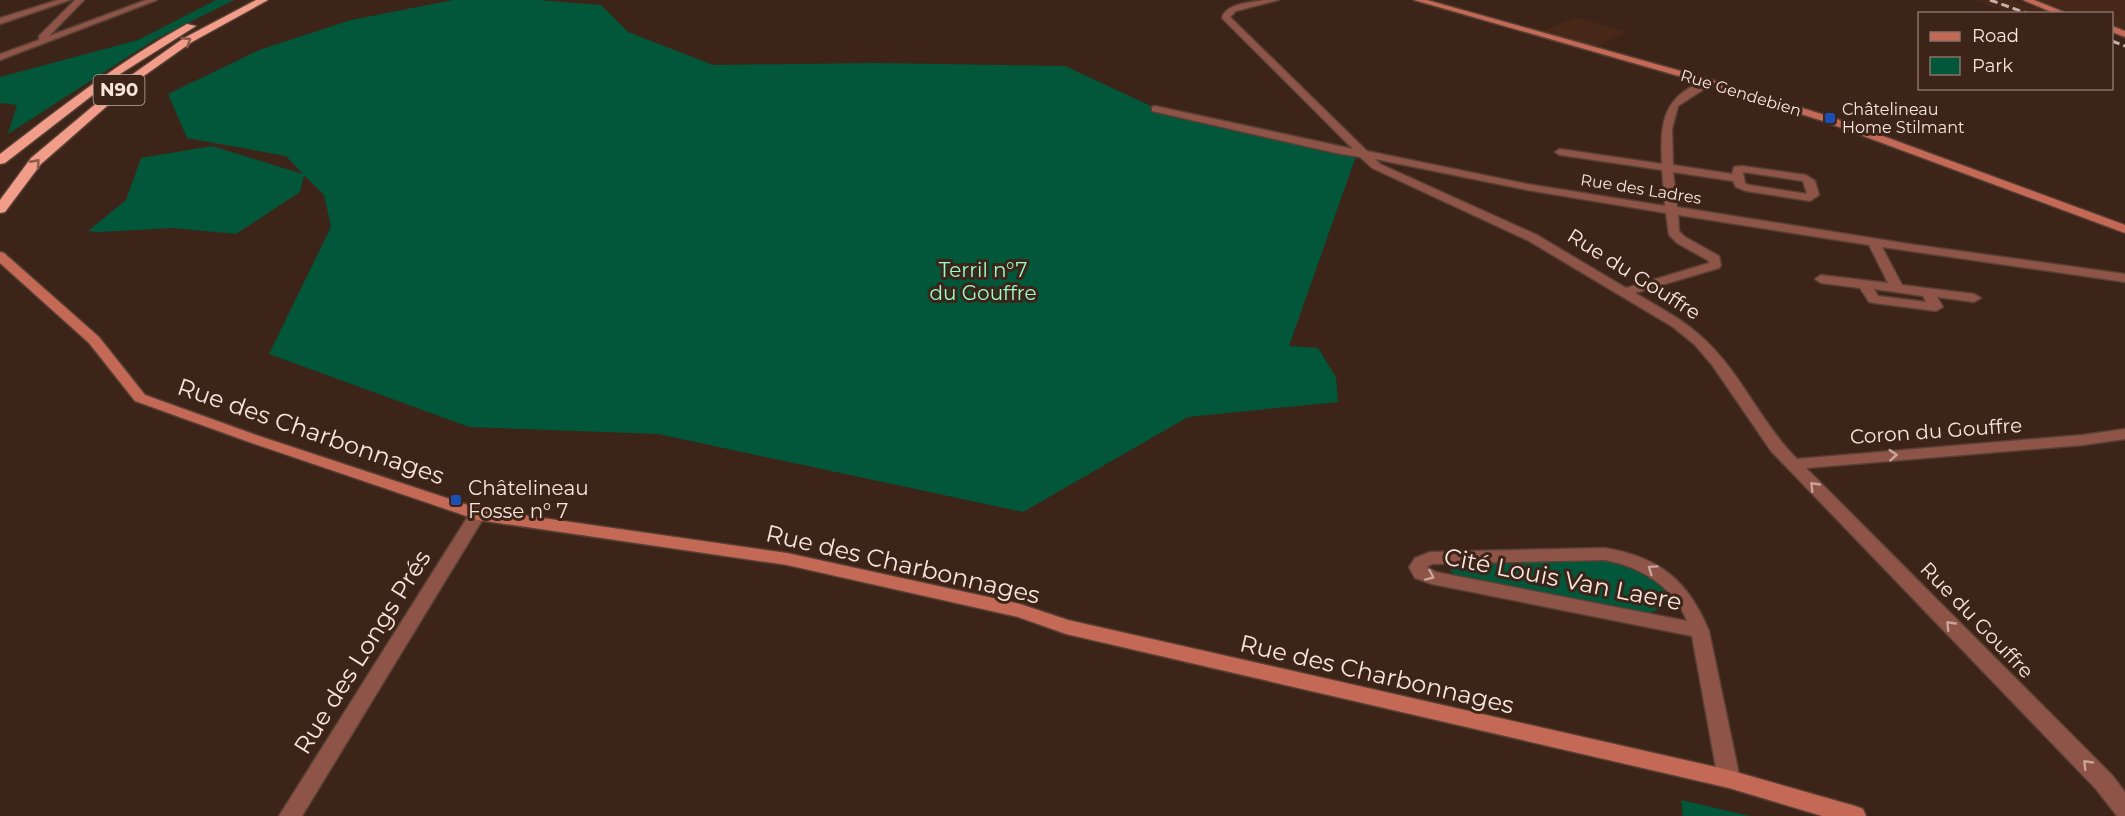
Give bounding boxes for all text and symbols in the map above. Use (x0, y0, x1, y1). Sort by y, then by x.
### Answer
legend (1918, 12, 2113, 90)
text: Road (1972, 25, 2019, 47)
one-way arrow (181, 37, 192, 48)
text: Park (1972, 55, 2013, 77)
street label: Rue Gendebien (1678, 66, 1804, 120)
road number: N90 (94, 75, 144, 105)
place label: Châtelineau Home Stilmant (1842, 100, 1965, 137)
marker: Châtelineau Home Stilmant (1823, 111, 1837, 125)
one-way arrow (29, 159, 40, 170)
street label: Rue des Ladres (1579, 170, 1703, 208)
street label: Rue du Gouffre (1563, 223, 1705, 325)
park label: Terril n°7 du Gouffre (929, 258, 1037, 305)
street label: Rue des Charbonnages (174, 372, 448, 490)
street label: Coron du Gouffre (1849, 413, 2023, 449)
one-way arrow (1888, 449, 1897, 462)
place label: Châtelineau Fosse n° 7 (468, 476, 589, 523)
one-way arrow (1810, 482, 1821, 493)
marker: Châtelineau Fosse n° 7 (449, 493, 463, 507)
street label: Rue des Charbonnages (763, 518, 1043, 610)
street label: Cité Louis Van Laere (1442, 542, 1684, 616)
street label: Rue des Longs Prés (287, 545, 437, 759)
street label: Rue du Gouffre (1915, 557, 2039, 683)
one-way arrow (1648, 565, 1659, 576)
one-way arrow (1424, 569, 1435, 581)
one-way arrow (1947, 622, 1958, 633)
street label: Rue des Charbonnages (1237, 628, 1517, 720)
one-way arrow (2083, 761, 2094, 771)

